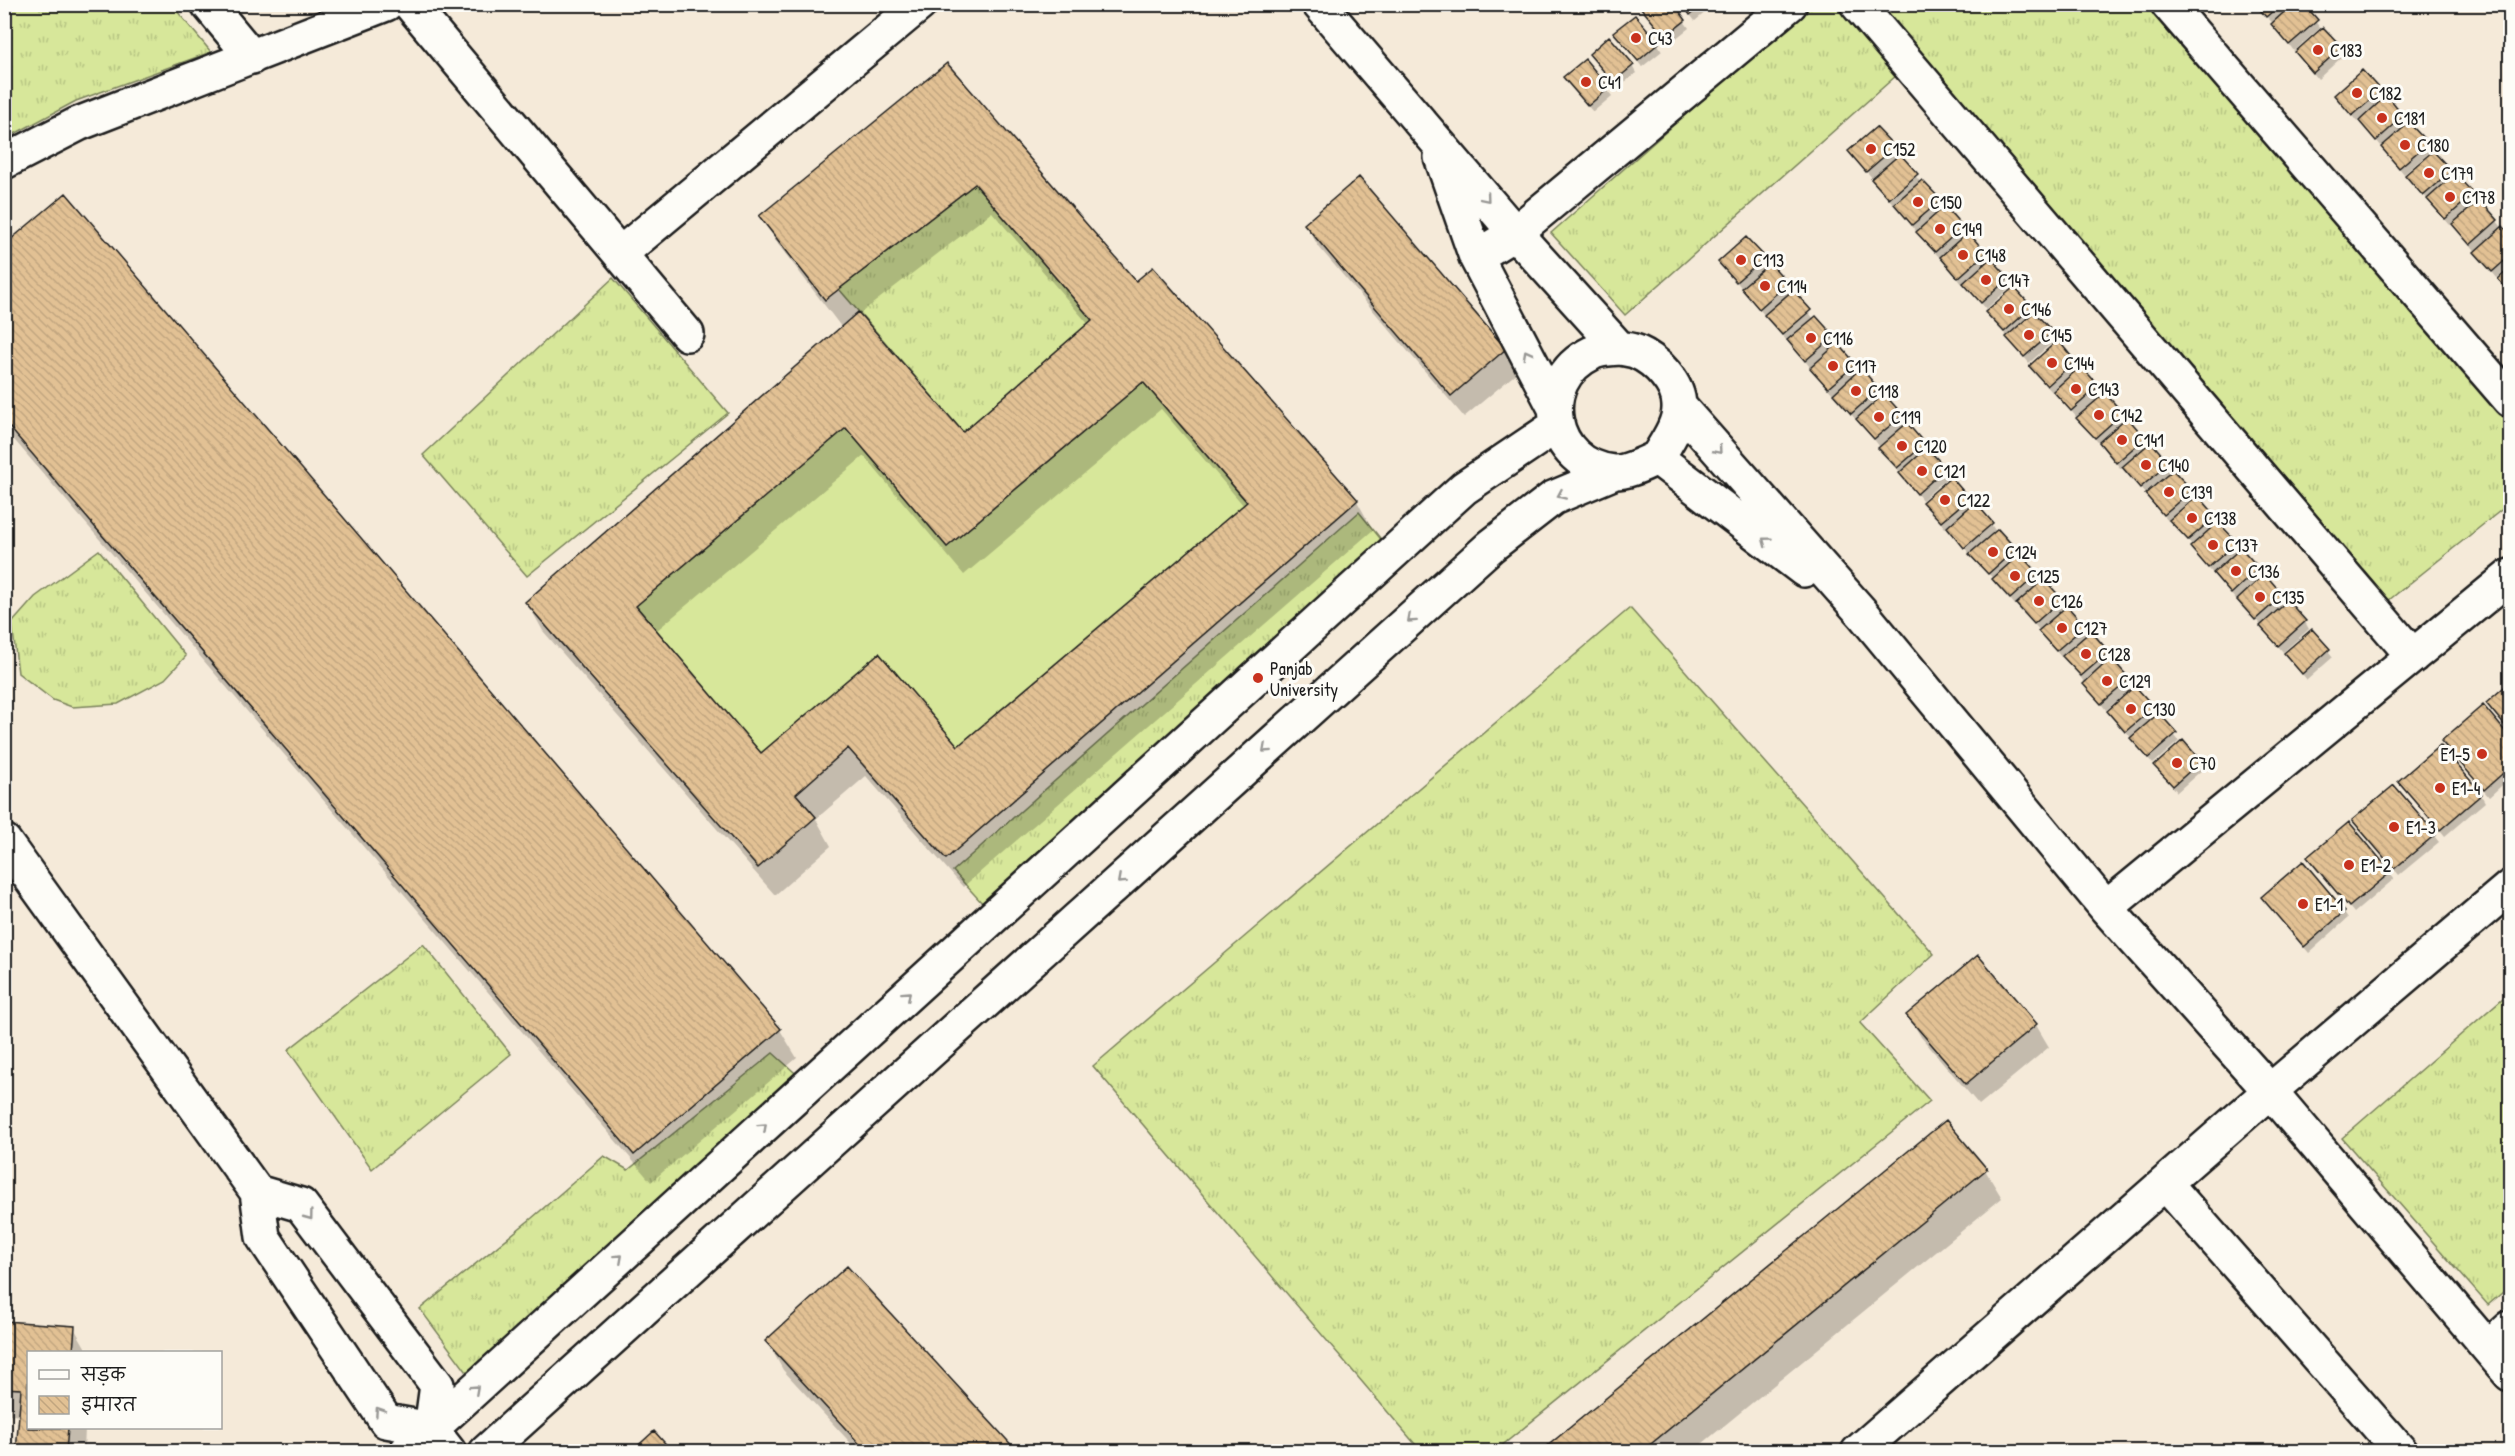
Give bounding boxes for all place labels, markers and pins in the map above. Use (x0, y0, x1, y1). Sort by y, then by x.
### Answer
place label: C43 (1648, 26, 1673, 51)
marker: C43 (1629, 31, 1643, 45)
place label: C183 (2330, 38, 2362, 63)
marker: C183 (2311, 43, 2325, 57)
place label: C41 (1598, 70, 1621, 95)
marker: C41 (1579, 75, 1593, 89)
place label: C182 (2369, 81, 2402, 106)
marker: C182 (2350, 86, 2364, 100)
place label: C181 (2394, 106, 2425, 131)
marker: C181 (2375, 111, 2389, 125)
place label: C180 (2417, 133, 2449, 158)
place label: C152 (1883, 137, 1916, 162)
marker: C180 (2398, 138, 2412, 152)
marker: C152 (1864, 142, 1878, 156)
place label: C179 (2441, 161, 2473, 186)
marker: C179 (2422, 166, 2436, 180)
place label: C178 (2462, 185, 2495, 210)
place label: C150 (1930, 190, 1962, 215)
marker: C178 (2443, 190, 2457, 204)
marker: C150 (1911, 195, 1925, 209)
place label: C149 (1952, 217, 1982, 242)
marker: C149 (1933, 222, 1947, 236)
place label: C148 (1975, 243, 2006, 268)
place label: C113 (1753, 248, 1784, 273)
marker: C148 (1956, 248, 1970, 262)
marker: C113 (1734, 253, 1748, 267)
place label: C147 (1998, 268, 2030, 293)
marker: C147 (1979, 273, 1993, 287)
place label: C114 (1777, 274, 1807, 299)
marker: C114 (1758, 279, 1772, 293)
place label: C146 (2021, 297, 2051, 322)
marker: C146 (2002, 302, 2016, 316)
place label: C145 (2041, 323, 2072, 348)
place label: C116 (1823, 326, 1853, 351)
marker: C145 (2022, 328, 2036, 342)
marker: C116 (1804, 331, 1818, 345)
place label: C144 (2064, 351, 2094, 376)
place label: C117 (1845, 354, 1877, 379)
marker: C144 (2045, 356, 2059, 370)
marker: C117 (1826, 359, 1840, 373)
place label: C143 (2088, 377, 2119, 402)
place label: C118 (1868, 379, 1899, 404)
marker: C143 (2069, 382, 2083, 396)
marker: C118 (1849, 384, 1863, 398)
place label: C142 (2111, 403, 2143, 428)
place label: C119 (1891, 405, 1921, 430)
marker: C142 (2092, 408, 2106, 422)
marker: C119 (1872, 410, 1886, 424)
place label: C141 (2134, 428, 2164, 453)
marker: C141 (2115, 433, 2129, 447)
place label: C120 (1914, 434, 1947, 459)
marker: C120 (1895, 439, 1909, 453)
place label: C140 (2158, 453, 2189, 478)
marker: C140 (2139, 458, 2153, 472)
place label: C121 (1934, 459, 1965, 484)
marker: C121 (1915, 464, 1929, 478)
place label: C139 (2181, 480, 2212, 505)
marker: C139 (2162, 485, 2176, 499)
place label: C122 (1957, 488, 1991, 513)
marker: C122 (1938, 493, 1952, 507)
place label: C138 (2204, 506, 2236, 531)
marker: C138 (2185, 511, 2199, 525)
place label: C137 (2225, 533, 2258, 558)
marker: C137 (2206, 538, 2220, 552)
place label: C124 (2005, 540, 2037, 565)
marker: C124 (1986, 545, 2000, 559)
place label: C136 (2248, 559, 2280, 584)
place label: C125 (2027, 564, 2060, 589)
marker: C136 (2229, 564, 2243, 578)
marker: C125 (2008, 569, 2022, 583)
place label: C135 (2272, 585, 2304, 610)
place label: C126 (2051, 589, 2083, 614)
marker: C135 (2253, 590, 2267, 604)
marker: C126 (2032, 594, 2046, 608)
place label: C127 (2074, 616, 2108, 641)
marker: C127 (2055, 621, 2069, 635)
place label: C128 (2098, 642, 2131, 667)
marker: C128 (2079, 647, 2093, 661)
place label: Panjab University (1270, 656, 1339, 702)
place label: C129 (2119, 669, 2151, 694)
marker: Panjab University (1251, 671, 1265, 685)
marker: C129 (2100, 674, 2114, 688)
place label: C130 (2143, 697, 2176, 722)
marker: C130 (2124, 702, 2138, 716)
place label: E1-5 (2441, 742, 2470, 767)
marker: E1-5 (2475, 747, 2489, 761)
place label: C70 (2189, 751, 2216, 776)
marker: C70 (2170, 756, 2184, 770)
place label: E1-4 (2452, 776, 2481, 801)
marker: E1-4 (2433, 781, 2447, 795)
place label: E1-3 (2406, 815, 2436, 840)
marker: E1-3 (2387, 820, 2401, 834)
place label: E1-2 (2361, 853, 2392, 878)
marker: E1-2 (2342, 858, 2356, 872)
place label: E1-1 (2315, 892, 2343, 917)
marker: E1-1 (2296, 897, 2310, 911)

